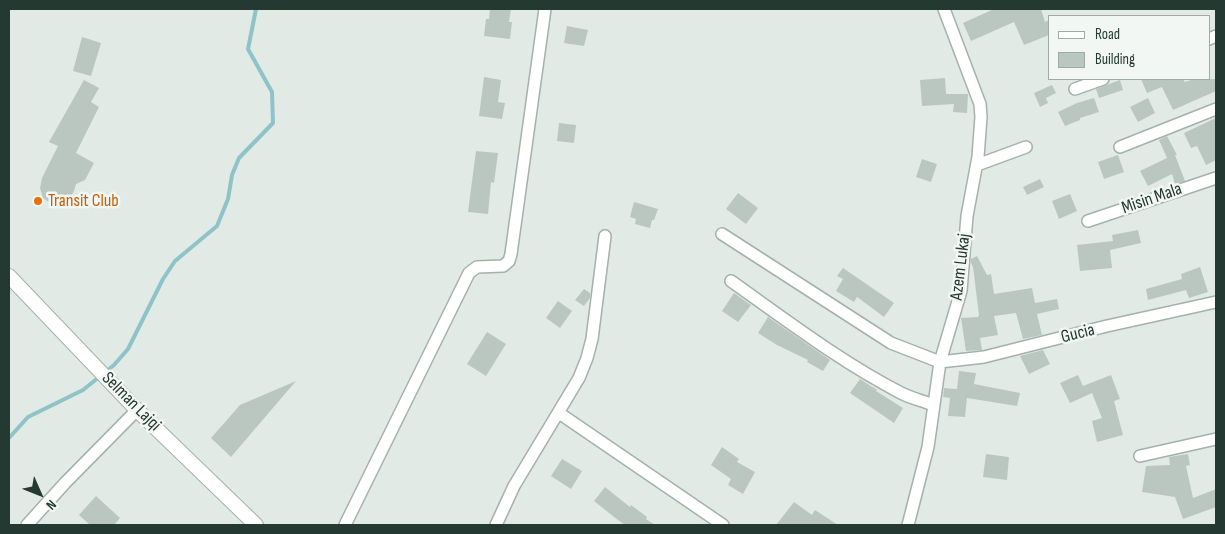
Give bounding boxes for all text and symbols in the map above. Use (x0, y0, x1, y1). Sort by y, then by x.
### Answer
legend (1048, 15, 1210, 80)
text: Road (1095, 25, 1120, 44)
text: Building (1095, 50, 1135, 69)
street label: Misin Mala (1119, 179, 1185, 219)
place label: Transit Club (48, 190, 119, 212)
marker: Transit Club (32, 195, 44, 207)
street label: Azem Lukaj (946, 232, 976, 302)
street label: Gucia (1059, 319, 1097, 349)
street label: Selman Lajqi (97, 368, 165, 436)
north arrow (15, 469, 65, 519)
text: N (42, 496, 60, 513)

